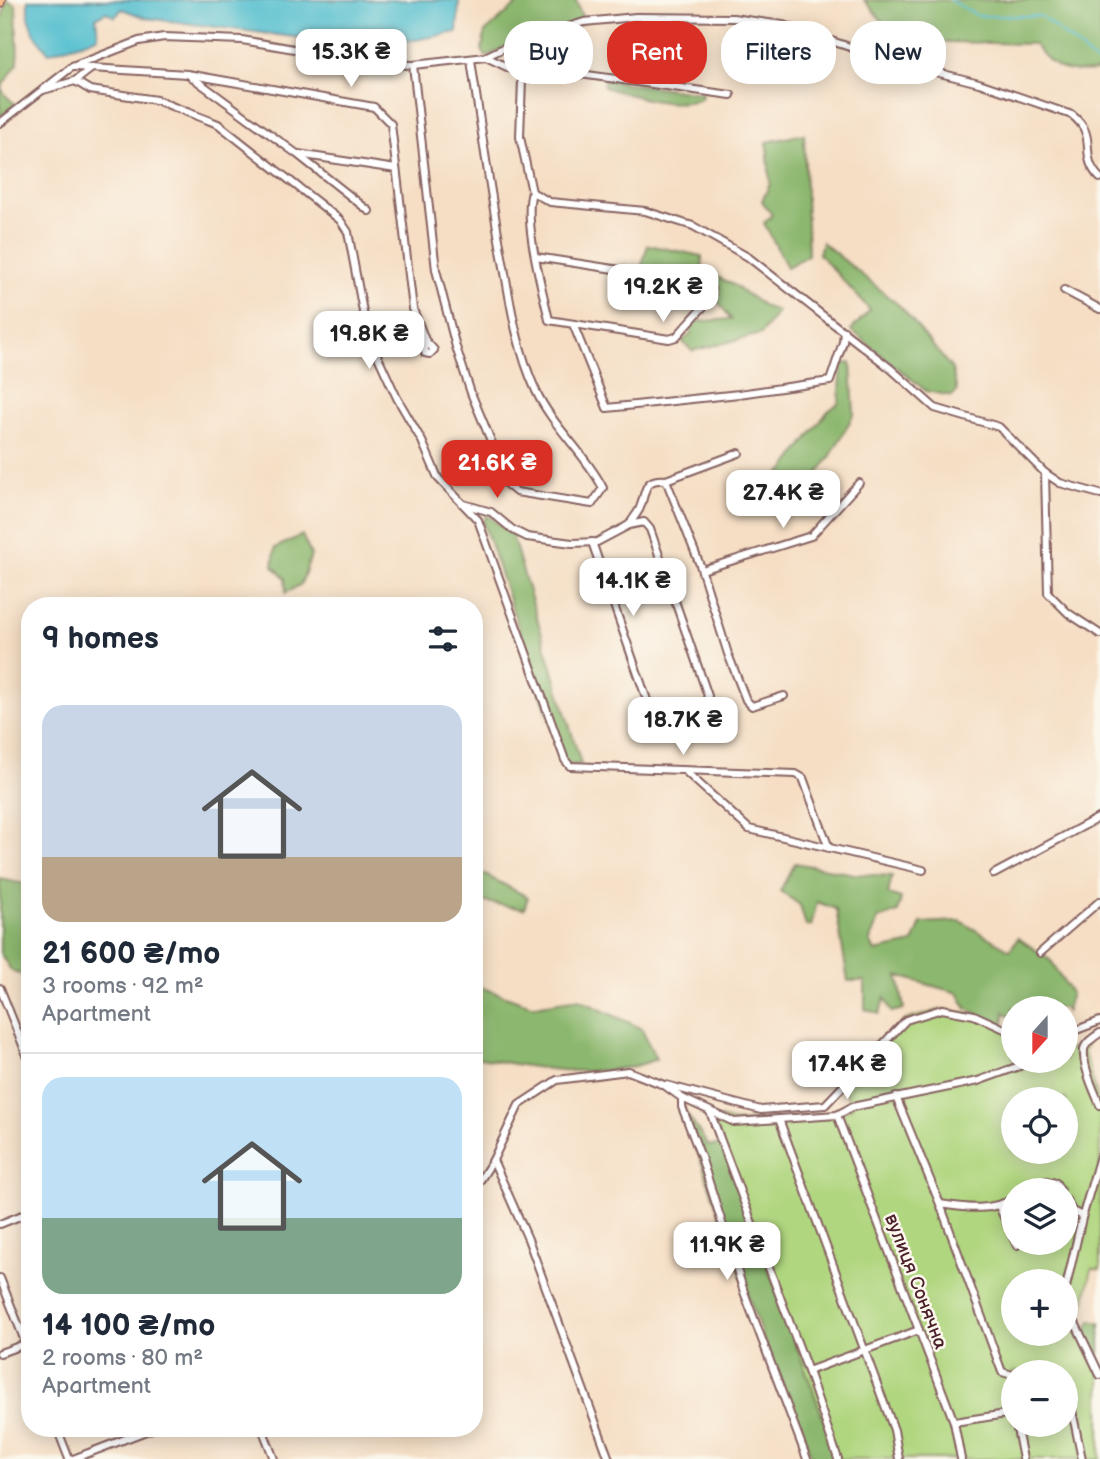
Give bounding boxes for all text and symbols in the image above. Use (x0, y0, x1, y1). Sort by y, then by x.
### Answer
chip: Buy (504, 21, 593, 84)
chip: Rent (607, 21, 707, 84)
chip: Filters (721, 21, 836, 84)
chip: New (850, 21, 946, 84)
pin: 15.3K ₴ (286, 29, 416, 89)
text: 15.3K ₴ (312, 38, 390, 66)
pin: 19.2K ₴ (598, 264, 728, 324)
text: 19.2K ₴ (623, 273, 703, 301)
pin: 19.8K ₴ (304, 312, 434, 371)
text: 19.8K ₴ (329, 320, 409, 348)
pin: 21.6K ₴ (432, 440, 562, 500)
text: 21.6K ₴ (457, 449, 537, 477)
pin: 27.4K ₴ (718, 470, 848, 530)
text: 27.4K ₴ (742, 479, 824, 507)
pin: 14.1K ₴ (568, 558, 698, 618)
text: 14.1K ₴ (595, 567, 671, 595)
icon: filters (424, 620, 462, 658)
text: 9 homes (42, 621, 159, 657)
pin: 18.7K ₴ (618, 698, 748, 757)
text: 18.7K ₴ (644, 706, 722, 734)
icon: home (189, 751, 315, 877)
text: 21 600 ₴/mo (42, 936, 220, 972)
text: 3 rooms · 92 m² (42, 972, 204, 1000)
north arrow (1001, 996, 1078, 1073)
map controls (1001, 996, 1078, 1437)
text: Apartment (42, 1000, 151, 1028)
pin: 17.4K ₴ (782, 1042, 912, 1101)
text: 17.4K ₴ (808, 1050, 886, 1078)
button: locate (1001, 1087, 1078, 1164)
icon: home (189, 1123, 315, 1249)
button: layers (1001, 1178, 1078, 1255)
street label: вулиця Сонячна (879, 1211, 952, 1352)
pin: 11.9K ₴ (662, 1222, 792, 1282)
text: 11.9K ₴ (689, 1231, 765, 1259)
button: + (1001, 1269, 1078, 1346)
text: 14 100 ₴/mo (42, 1308, 215, 1344)
text: 2 rooms · 80 m² (42, 1344, 203, 1372)
button: − (1001, 1360, 1078, 1437)
text: Apartment (42, 1372, 151, 1400)

